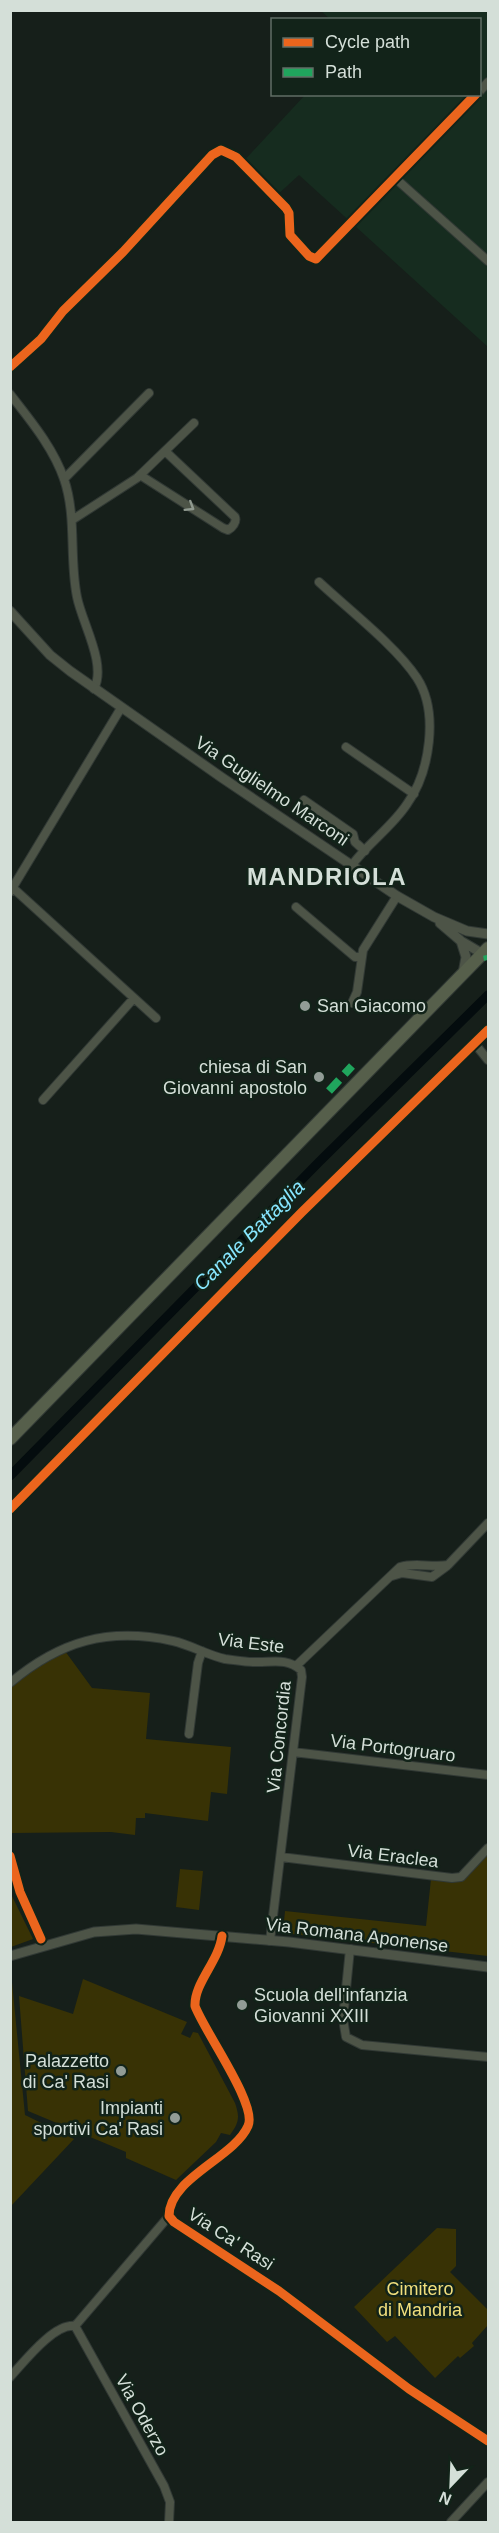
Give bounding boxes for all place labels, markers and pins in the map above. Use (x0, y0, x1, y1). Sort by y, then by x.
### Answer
place label: San Giacomo (317, 996, 426, 1016)
marker: San Giacomo (298, 999, 312, 1013)
place label: chiesa di San Giovanni apostolo (163, 1057, 307, 1098)
marker: chiesa di San Giovanni apostolo (312, 1070, 326, 1084)
place label: Scuola dell'infanzia Giovanni XXIII (254, 1985, 409, 2026)
marker: Scuola dell'infanzia Giovanni XXIII (235, 1998, 249, 2012)
place label: Palazzetto di Ca' Rasi (23, 2051, 109, 2092)
marker: Palazzetto di Ca' Rasi (114, 2064, 128, 2078)
place label: Impianti sportivi Ca' Rasi (34, 2098, 163, 2139)
marker: Impianti sportivi Ca' Rasi (168, 2111, 182, 2125)

